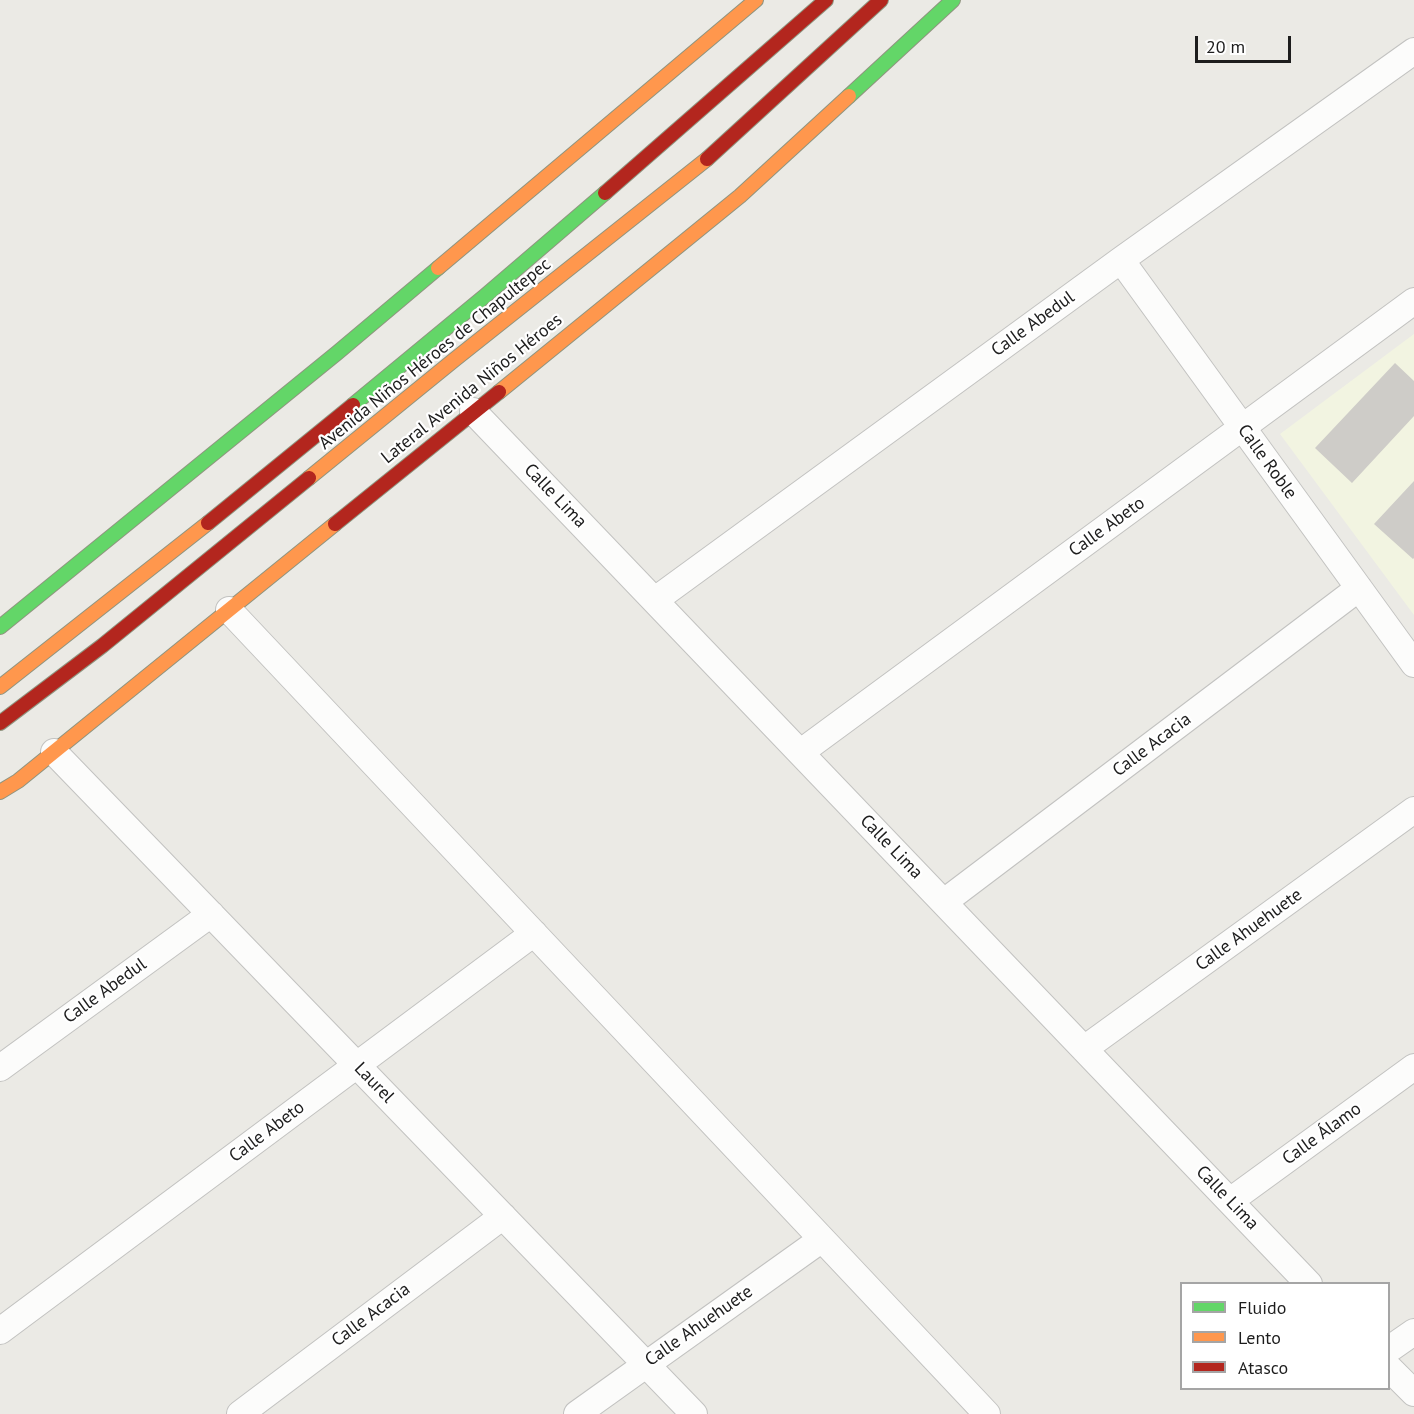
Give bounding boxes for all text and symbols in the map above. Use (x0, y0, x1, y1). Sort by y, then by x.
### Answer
scale bar (1198, 24, 1294, 62)
text: 20 m (1206, 35, 1245, 58)
street label: Avenida Niños Héroes de Chapultepec (315, 254, 555, 454)
street label: Calle Abedul (987, 287, 1079, 361)
street label: Lateral Avenida Niños Héroes (377, 309, 567, 469)
street label: Calle Roble (1233, 420, 1301, 504)
street label: Calle Lima (519, 459, 591, 533)
street label: Calle Abeto (1065, 492, 1149, 562)
street label: Calle Acacia (1109, 709, 1195, 781)
street label: Calle Lima (855, 810, 927, 884)
street label: Calle Ahuehuete (1192, 884, 1306, 976)
street label: Calle Abedul (59, 954, 151, 1028)
street label: Laurel (350, 1058, 398, 1108)
street label: Calle Abeto (225, 1097, 309, 1167)
street label: Calle Álamo (1278, 1098, 1366, 1170)
street label: Calle Lima (1191, 1161, 1263, 1235)
street label: Calle Acacia (328, 1279, 414, 1351)
street label: Calle Ahuehuete (641, 1281, 757, 1371)
legend (1180, 1282, 1390, 1390)
text: Fluido (1238, 1296, 1286, 1319)
text: Lento (1238, 1326, 1281, 1349)
text: Atasco (1238, 1356, 1288, 1379)

